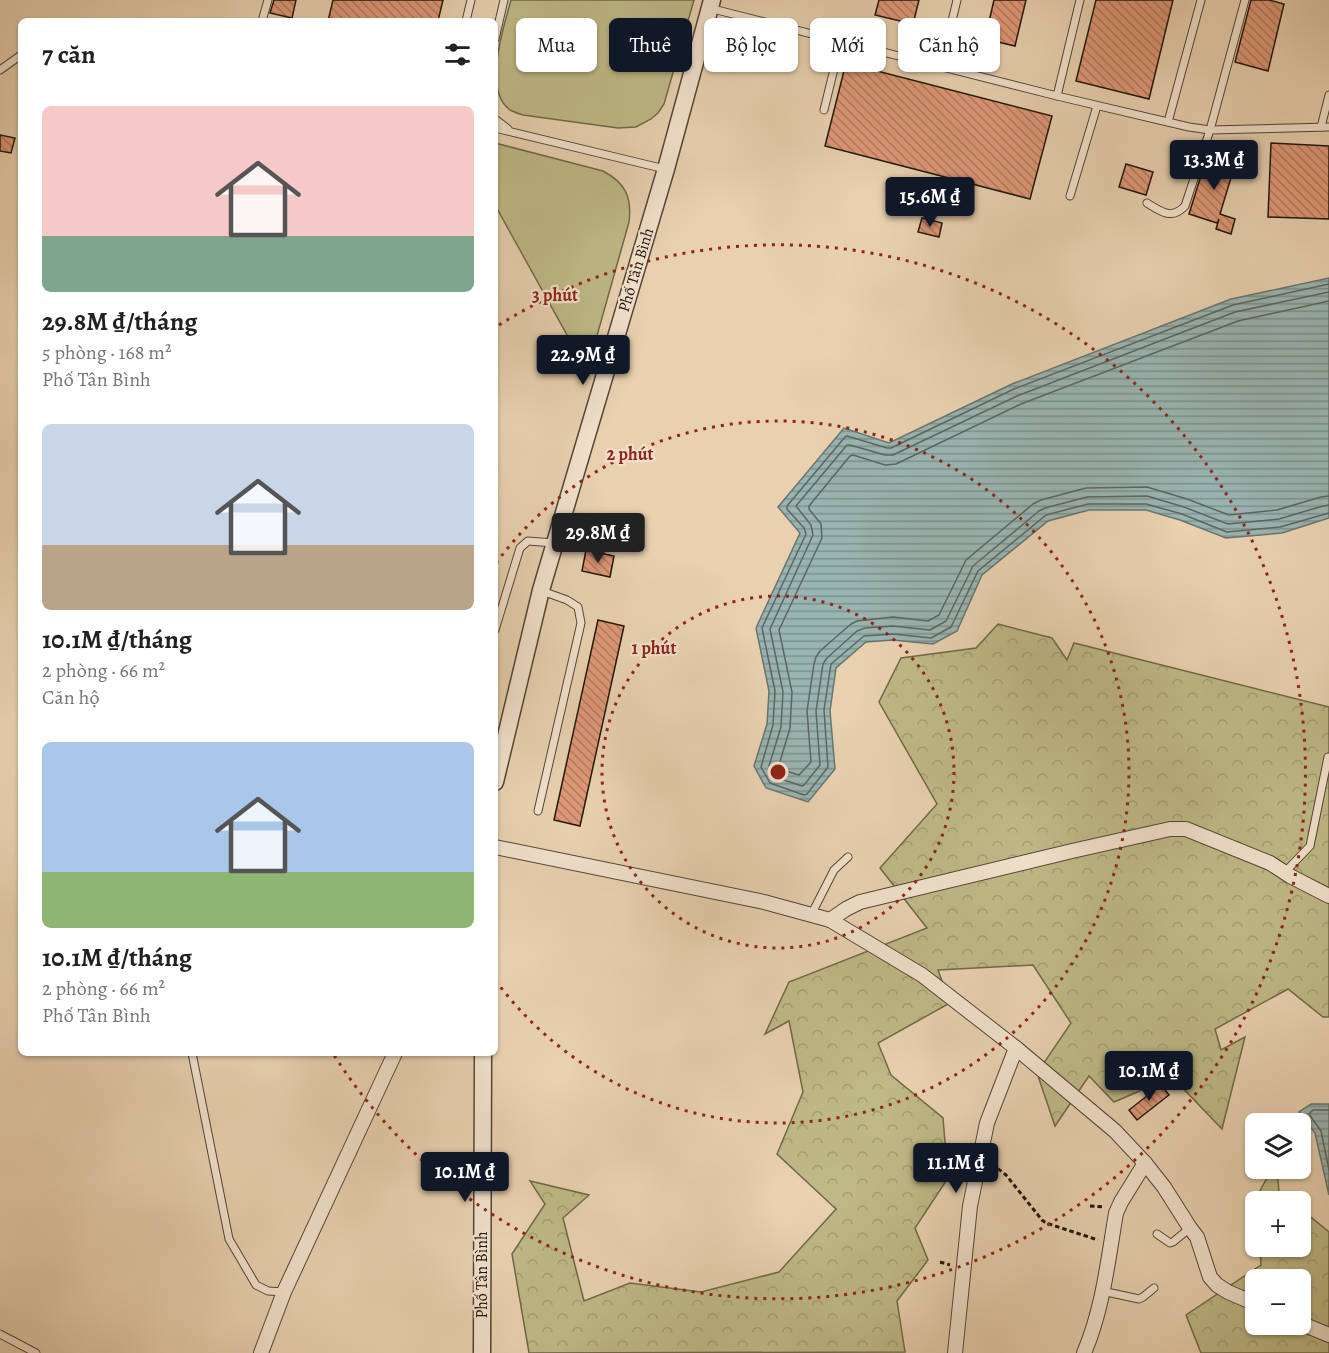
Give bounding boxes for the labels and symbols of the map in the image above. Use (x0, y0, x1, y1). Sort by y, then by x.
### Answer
pin: 13.3M ₫ (1159, 140, 1269, 191)
pin: 15.6M ₫ (875, 177, 985, 228)
street label: Phố Tân Bình (613, 225, 659, 315)
text: 3 phút (532, 283, 578, 307)
pin: 22.9M ₫ (528, 335, 638, 386)
text: 2 phút (606, 442, 654, 466)
pin: 29.8M ₫ (543, 513, 653, 564)
text: 1 phút (632, 636, 676, 660)
centre of rings (768, 762, 788, 782)
pin: 10.1M ₫ (1094, 1051, 1204, 1102)
pin: 11.1M ₫ (901, 1143, 1011, 1194)
pin: 10.1M ₫ (410, 1152, 520, 1203)
street label: Phố Tân Bình (471, 1231, 493, 1319)

